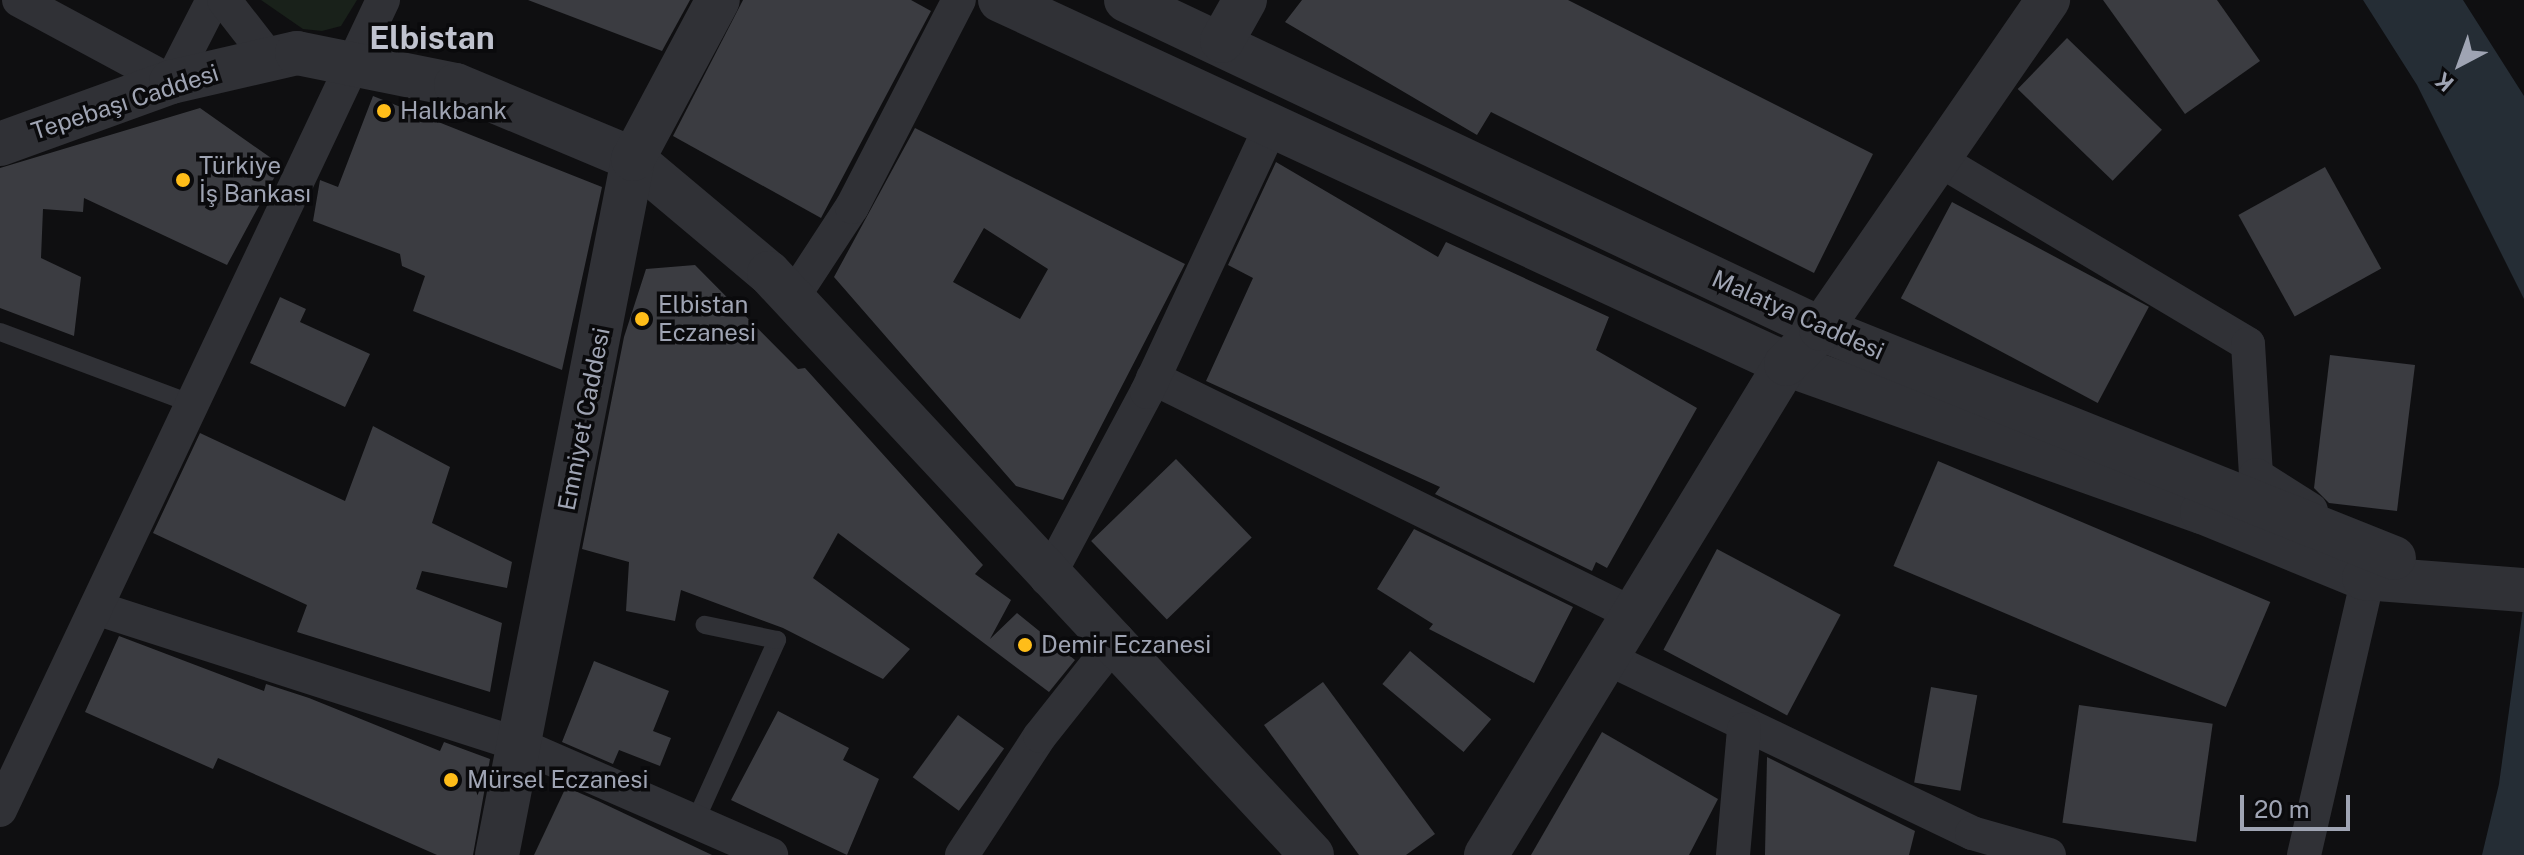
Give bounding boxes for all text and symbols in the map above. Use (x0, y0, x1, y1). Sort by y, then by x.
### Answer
district label: Elbistan (369, 19, 495, 57)
north arrow (2420, 24, 2500, 104)
street label: Tepebaşı Caddesi (28, 58, 222, 146)
text: K (2430, 67, 2459, 97)
place label: Halkbank (400, 97, 507, 125)
marker: Halkbank (375, 102, 393, 120)
place label: Türkiye İş Bankası (199, 152, 311, 208)
marker: Türkiye İş Bankası (174, 171, 192, 189)
street label: Malatya Caddesi (1708, 264, 1888, 366)
place label: Elbistan Eczanesi (658, 291, 756, 347)
marker: Elbistan Eczanesi (633, 310, 651, 328)
street label: Emniyet Caddesi (552, 325, 616, 513)
place label: Demir Eczanesi (1041, 631, 1211, 659)
marker: Demir Eczanesi (1016, 636, 1034, 654)
place label: Mürsel Eczanesi (467, 766, 648, 794)
marker: Mürsel Eczanesi (442, 771, 460, 789)
scale bar (2244, 779, 2354, 829)
text: 20 m (2254, 795, 2310, 823)

